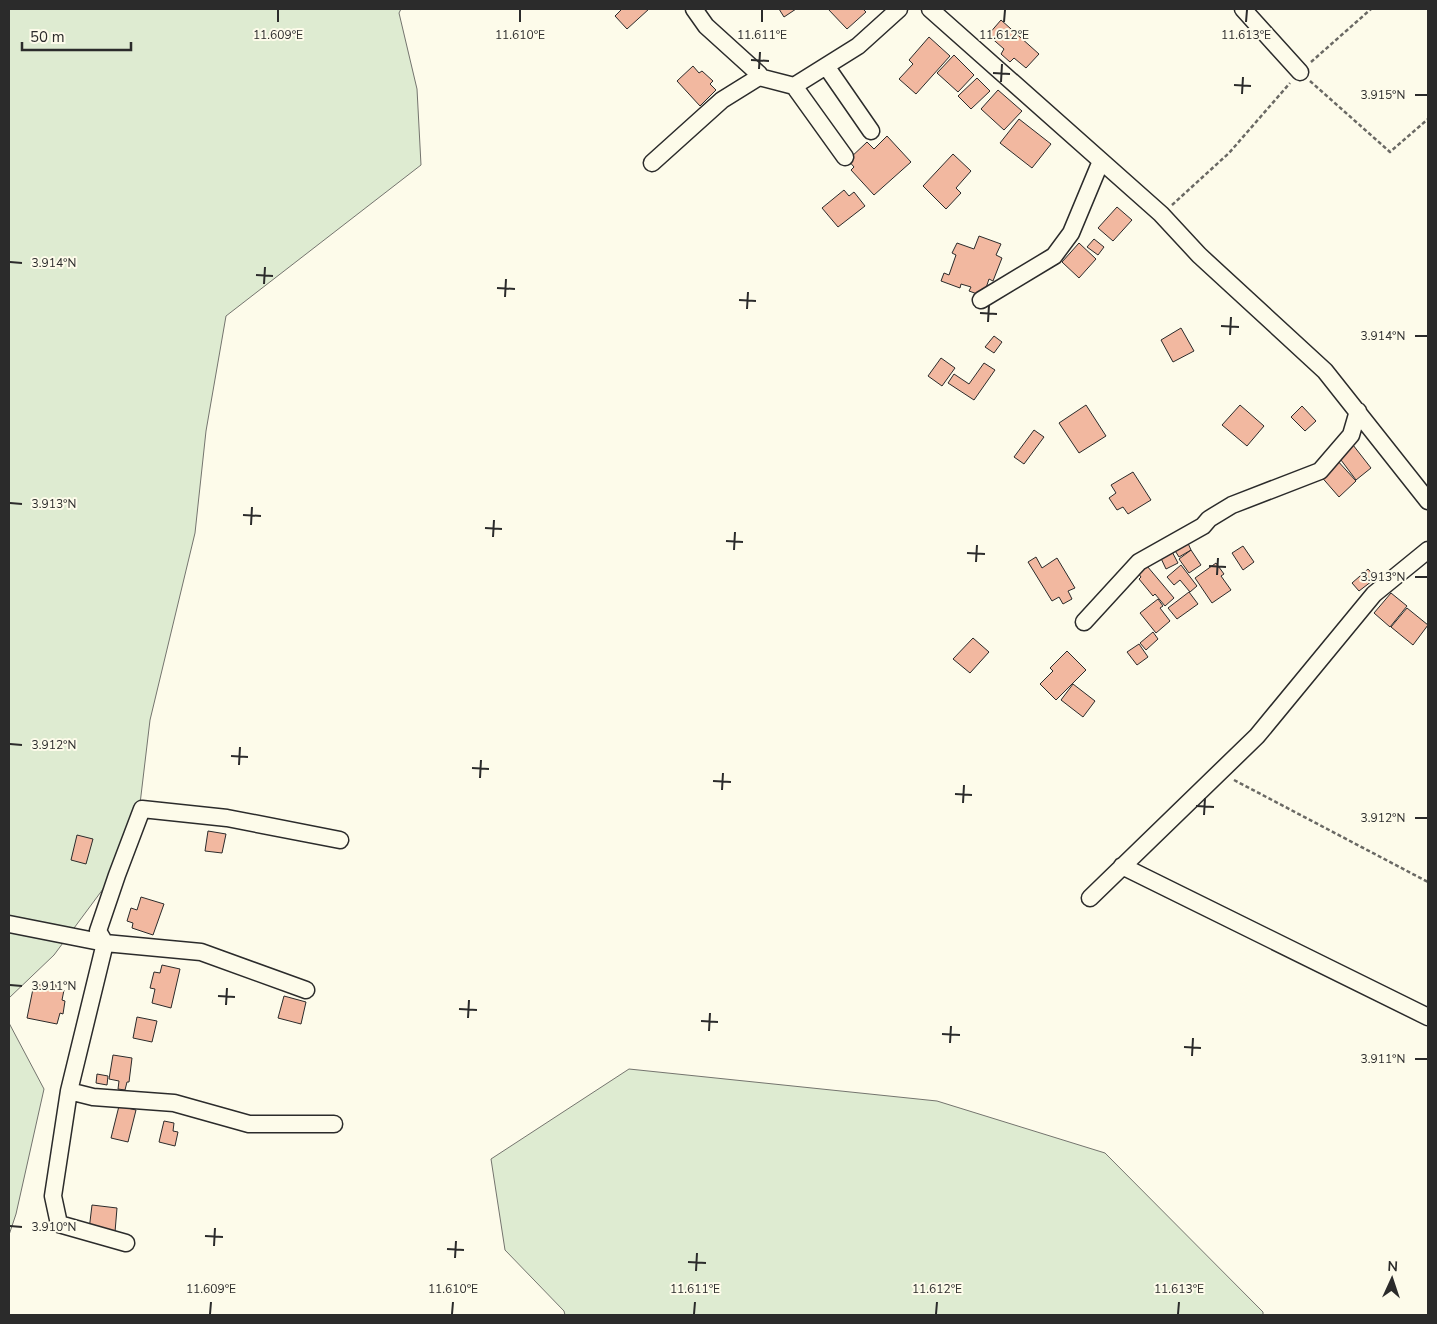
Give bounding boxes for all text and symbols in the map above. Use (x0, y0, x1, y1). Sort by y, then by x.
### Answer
scale bar (22, 20, 131, 52)
text: 50 m (30, 27, 65, 47)
text: 11.609°E (253, 27, 303, 43)
text: 11.610°E (495, 27, 545, 43)
text: 11.611°E (737, 27, 787, 43)
text: 11.612°E (979, 27, 1029, 43)
text: 11.613°E (1221, 27, 1271, 43)
text: 3.915°N (1361, 87, 1405, 103)
text: 3.914°N (32, 255, 76, 271)
text: 3.914°N (1361, 328, 1405, 344)
text: 3.913°N (32, 496, 76, 512)
text: 3.913°N (1361, 569, 1405, 585)
text: 3.912°N (32, 737, 76, 753)
text: 3.912°N (1361, 810, 1405, 826)
text: 3.911°N (32, 978, 76, 994)
text: 3.911°N (1361, 1051, 1405, 1067)
text: 3.910°N (32, 1219, 76, 1235)
north arrow (1367, 1254, 1417, 1304)
text: N (1387, 1257, 1398, 1276)
text: 11.609°E (186, 1281, 236, 1297)
text: 11.610°E (428, 1281, 478, 1297)
text: 11.611°E (670, 1281, 720, 1297)
text: 11.612°E (912, 1281, 962, 1297)
text: 11.613°E (1154, 1281, 1204, 1297)

